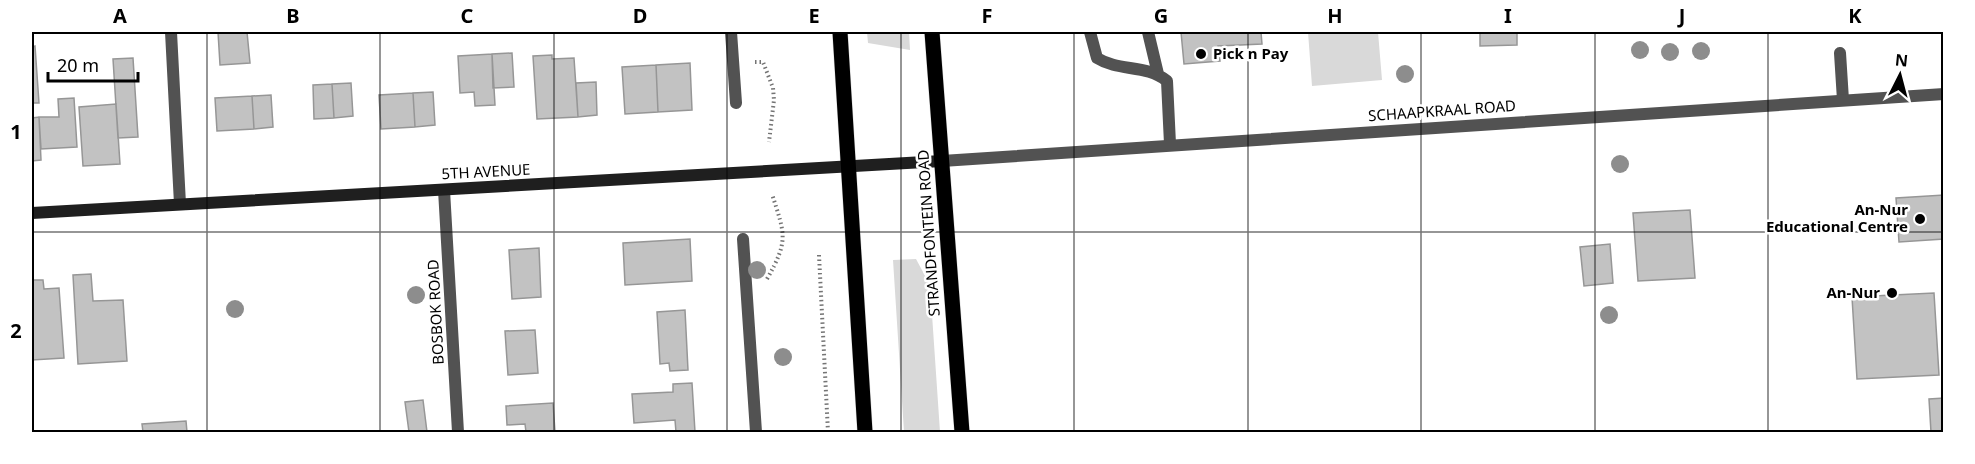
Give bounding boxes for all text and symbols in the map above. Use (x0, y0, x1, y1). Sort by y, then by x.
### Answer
text: A (113, 2, 127, 29)
text: B (286, 2, 300, 29)
text: C (461, 2, 474, 29)
text: D (633, 2, 647, 29)
text: E (808, 2, 820, 29)
text: F (982, 2, 992, 29)
text: G (1154, 2, 1168, 29)
text: H (1327, 2, 1343, 29)
text: I (1504, 2, 1512, 29)
text: J (1677, 2, 1685, 29)
text: K (1848, 2, 1862, 29)
place label: Pick n Pay (1213, 43, 1289, 63)
scale bar (48, 45, 138, 83)
north arrow (1870, 45, 1930, 105)
marker: Pick n Pay (1194, 47, 1208, 61)
text: N (1894, 48, 1909, 72)
text: 20 m (57, 53, 99, 77)
street label: SCHAAPKRAAL ROAD (1367, 95, 1516, 125)
text: 1 (10, 118, 22, 145)
street label: STRANDFONTEIN ROAD (912, 149, 944, 317)
street label: 5TH AVENUE (441, 159, 531, 183)
place label: An-Nur Educational Centre (1766, 199, 1908, 236)
marker: An-Nur Educational Centre (1913, 212, 1927, 226)
street label: BOSBOK ROAD (422, 259, 448, 365)
place label: An-Nur (1826, 282, 1880, 302)
marker: An-Nur (1885, 286, 1899, 300)
text: 2 (10, 317, 22, 344)

